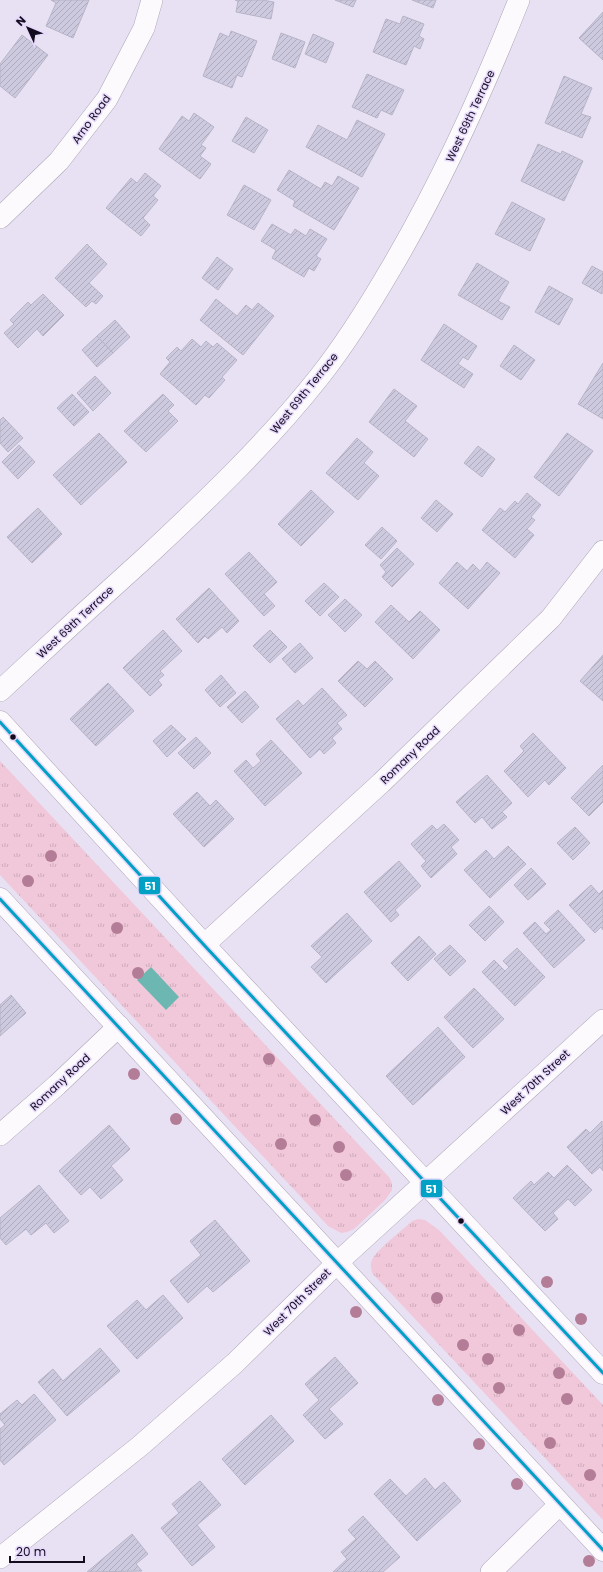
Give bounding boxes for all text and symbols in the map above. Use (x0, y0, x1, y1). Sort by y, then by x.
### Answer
north arrow (8, 8, 48, 48)
text: N (12, 13, 29, 30)
street label: West 69th Terrace (442, 67, 498, 165)
street label: Arno Road (68, 91, 114, 147)
street label: West 69th Terrace (266, 349, 342, 437)
street label: West 69th Terrace (33, 582, 117, 662)
street label: Romany Road (377, 722, 443, 788)
unlabelled marker (8, 732, 18, 742)
line badge: 51 (138, 876, 161, 895)
text: 51 (144, 878, 156, 894)
street label: West 70th Street (497, 1046, 573, 1118)
street label: Romany Road (26, 1050, 94, 1114)
line badge: 51 (420, 1179, 443, 1198)
text: 51 (425, 1181, 437, 1197)
unlabelled marker (456, 1216, 466, 1226)
street label: West 70th Street (260, 1265, 334, 1339)
scale bar (10, 1538, 84, 1564)
text: 20 m (16, 1543, 46, 1560)

